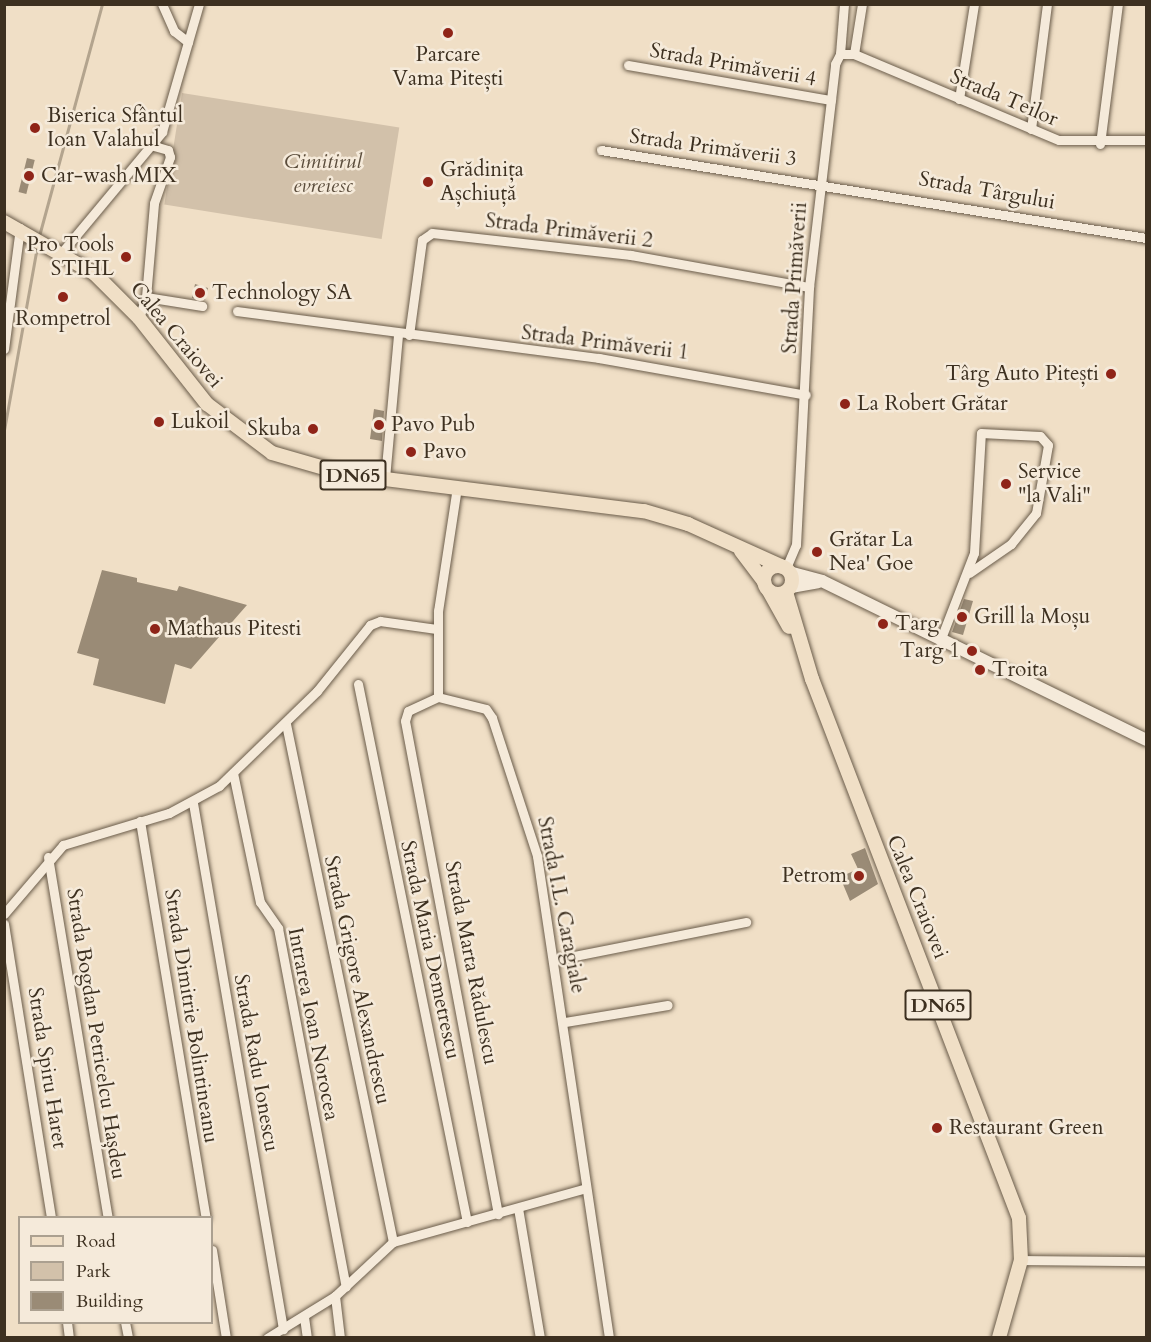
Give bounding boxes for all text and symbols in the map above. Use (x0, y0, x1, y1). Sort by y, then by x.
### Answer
marker: Parcare Vama Pitești (441, 26, 455, 40)
street label: Strada Primăverii 4 (648, 38, 818, 92)
place label: Parcare Vama Pitești (392, 42, 504, 92)
street label: Strada Teilor (946, 64, 1062, 132)
place label: Biserica Sfântul Ioan Valahul (47, 103, 183, 153)
marker: Biserica Sfântul Ioan Valahul (28, 121, 42, 135)
street label: Strada Primăverii 3 (628, 124, 798, 172)
park label: Cimitirul evreiesc (284, 149, 362, 199)
place label: Grădinița Așchiuță (440, 157, 524, 207)
place label: Car-wash MIX (41, 163, 177, 189)
street label: Strada Târgului (917, 167, 1057, 215)
marker: Car-wash MIX (22, 169, 36, 183)
marker: Grădinița Așchiuță (421, 175, 435, 189)
street label: Strada Primăverii (777, 201, 813, 355)
street label: Strada Primăverii 2 (484, 208, 654, 254)
place label: Pro Tools STIHL (26, 232, 114, 282)
marker: Pro Tools STIHL (119, 250, 133, 264)
street label: Calea Craiovei (124, 277, 228, 393)
place label: Technology SA (212, 280, 352, 306)
marker: Technology SA (193, 286, 207, 300)
marker: Rompetrol (56, 290, 70, 304)
place label: Rompetrol (15, 306, 111, 332)
street label: Strada Primăverii 1 (520, 320, 690, 366)
place label: Târg Auto Pitești (945, 361, 1099, 387)
marker: Târg Auto Pitești (1104, 367, 1118, 381)
place label: La Robert Grătar (857, 391, 1008, 417)
marker: La Robert Grătar (838, 397, 852, 411)
place label: Lukoil (171, 409, 229, 435)
place label: Pavo Pub (391, 412, 475, 438)
marker: Lukoil (152, 415, 166, 429)
place label: Skuba (247, 416, 301, 442)
marker: Pavo Pub (372, 418, 386, 432)
marker: Skuba (306, 422, 320, 436)
place label: Pavo (423, 439, 466, 465)
marker: Pavo (404, 445, 418, 459)
road number: DN65 (318, 458, 388, 492)
place label: Service "la Vali" (1018, 459, 1091, 509)
marker: Service "la Vali" (999, 477, 1013, 491)
place label: Grătar La Nea' Goe (829, 527, 913, 577)
marker: Grătar La Nea' Goe (810, 545, 824, 559)
place label: Grill la Moșu (974, 604, 1090, 630)
marker: Grill la Moșu (955, 610, 969, 624)
place label: Targ (895, 611, 939, 637)
place label: Mathaus Pitesti (167, 616, 301, 642)
marker: Targ (876, 617, 890, 631)
marker: Mathaus Pitesti (148, 622, 162, 636)
place label: Targ 1 (900, 638, 960, 664)
marker: Targ 1 (965, 644, 979, 658)
place label: Troita (992, 657, 1048, 683)
marker: Troita (973, 663, 987, 677)
street label: Strada I.L. Caragiale (532, 815, 590, 995)
street label: Calea Craiovei (881, 832, 953, 962)
street label: Strada Maria Demetrescu (395, 838, 465, 1062)
street label: Strada Grigore Alexandrescu (318, 853, 396, 1107)
street label: Strada Marta Rădulescu (439, 859, 503, 1067)
place label: Petrom (782, 863, 847, 889)
marker: Petrom (852, 869, 866, 883)
street label: Strada Bogdan Petricelcu Hașdeu (61, 887, 131, 1181)
street label: Strada Dimitrie Bolintineanu (158, 887, 224, 1145)
street label: Intrarea Ioan Norocea (282, 925, 344, 1123)
street label: Strada Radu Ionescu (228, 972, 284, 1154)
street label: Strada Spiru Haret (22, 986, 72, 1150)
road number: DN65 (904, 988, 972, 1022)
place label: Restaurant Green (949, 1115, 1104, 1141)
marker: Restaurant Green (930, 1121, 944, 1135)
legend (18, 1216, 213, 1324)
text: Road (76, 1229, 116, 1254)
text: Park (76, 1259, 111, 1284)
text: Building (76, 1289, 143, 1314)

